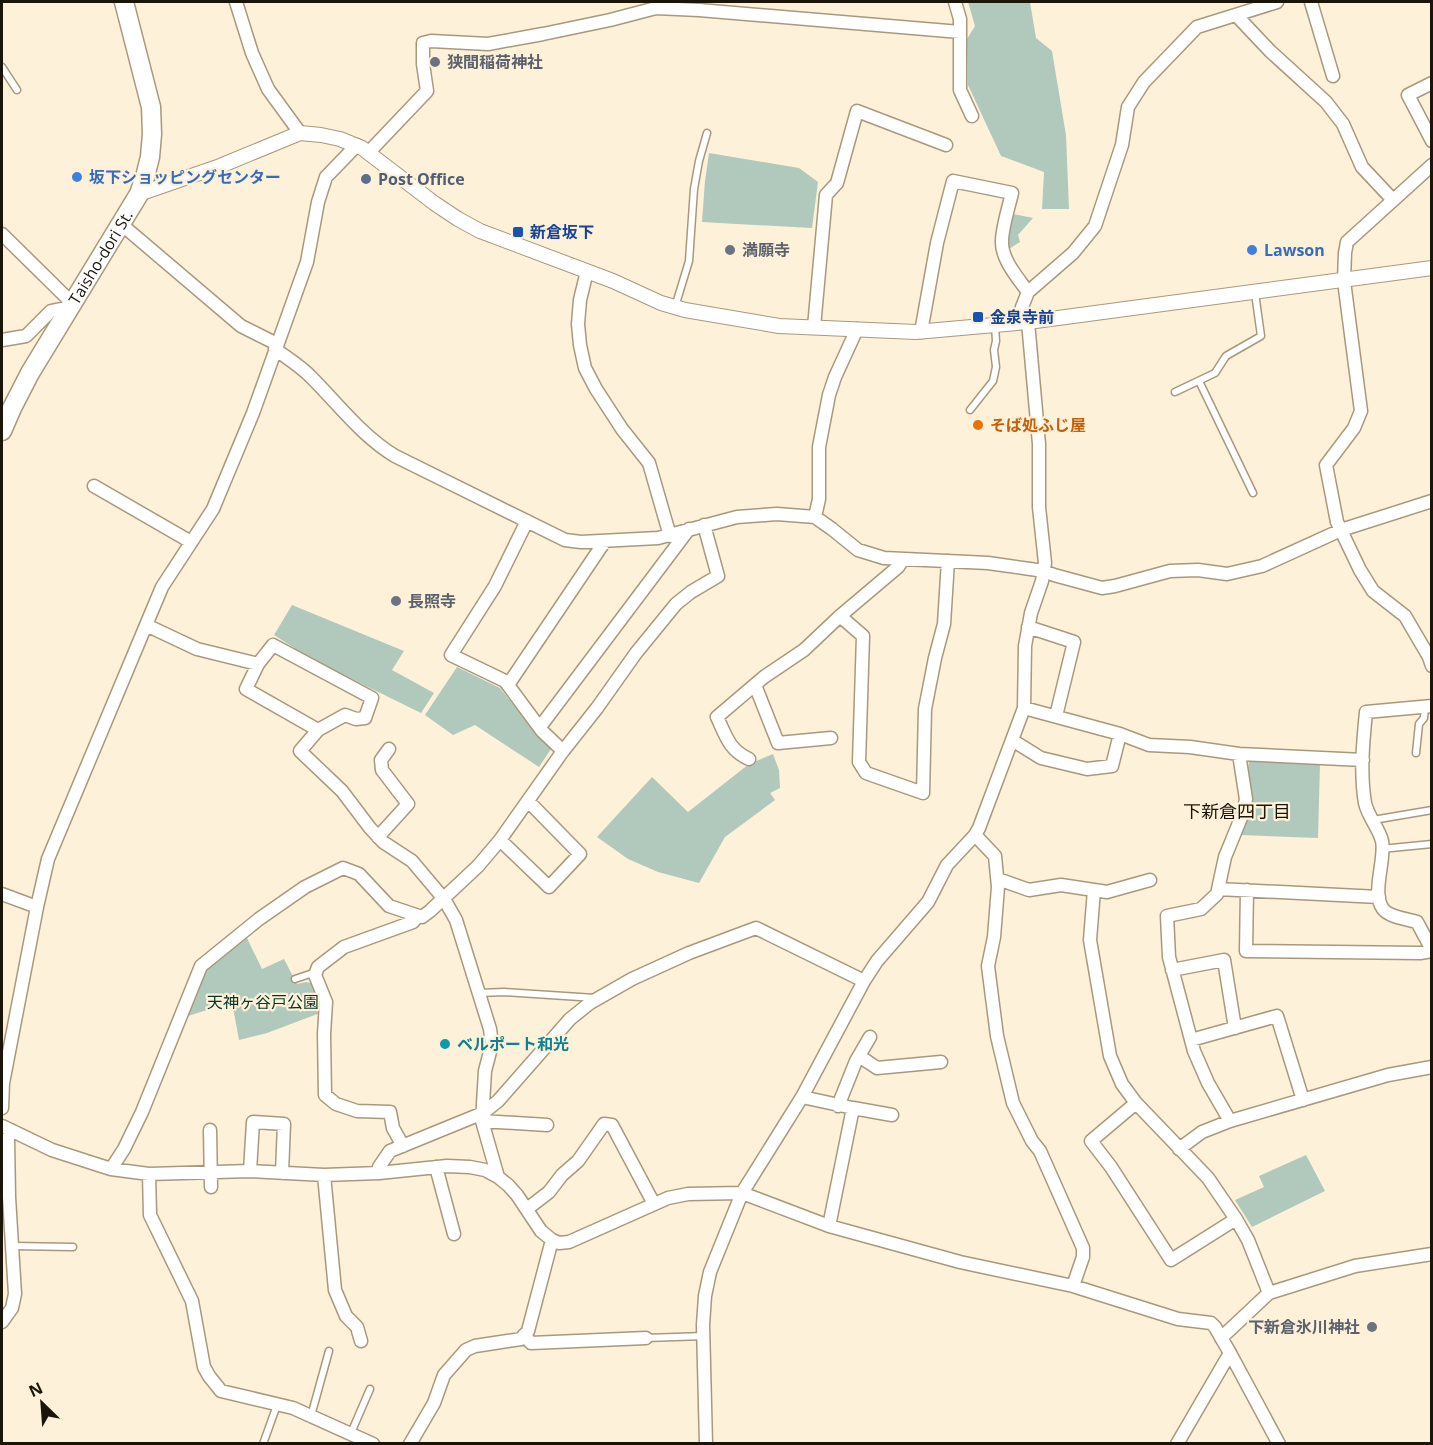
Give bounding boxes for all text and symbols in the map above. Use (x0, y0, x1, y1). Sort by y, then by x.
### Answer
place label: 狭間稲荷神社 (447, 51, 543, 73)
marker: 狭間稲荷神社 (428, 55, 442, 69)
place label: 坂下ショッピングセンター (89, 166, 281, 188)
place label: Post Office (378, 168, 465, 190)
marker: 坂下ショッピングセンター (70, 170, 84, 184)
marker: Post Office (359, 172, 373, 186)
street label: Taisho-dori St. (63, 206, 138, 309)
place label: 新倉坂下 (530, 221, 594, 243)
marker: 新倉坂下 (511, 225, 525, 239)
place label: 満願寺 (742, 239, 790, 261)
place label: Lawson (1264, 239, 1325, 261)
marker: 満願寺 (723, 243, 737, 257)
marker: Lawson (1245, 243, 1259, 257)
place label: 金泉寺前 (990, 306, 1054, 328)
marker: 金泉寺前 (971, 310, 985, 324)
place label: そば処ふじ屋 (990, 414, 1086, 436)
marker: そば処ふじ屋 (971, 418, 985, 432)
place label: 長照寺 (408, 590, 456, 612)
marker: 長照寺 (389, 594, 403, 608)
district label: 下新倉四丁目 (1183, 799, 1291, 823)
park label: 天神ヶ谷戸公園 (207, 991, 319, 1013)
place label: ベルポート和光 (457, 1033, 569, 1055)
marker: ベルポート和光 (438, 1037, 452, 1051)
place label: 下新倉氷川神社 (1248, 1316, 1360, 1338)
marker: 下新倉氷川神社 (1365, 1320, 1379, 1334)
north arrow (12, 1373, 72, 1433)
text: N (25, 1377, 46, 1402)

